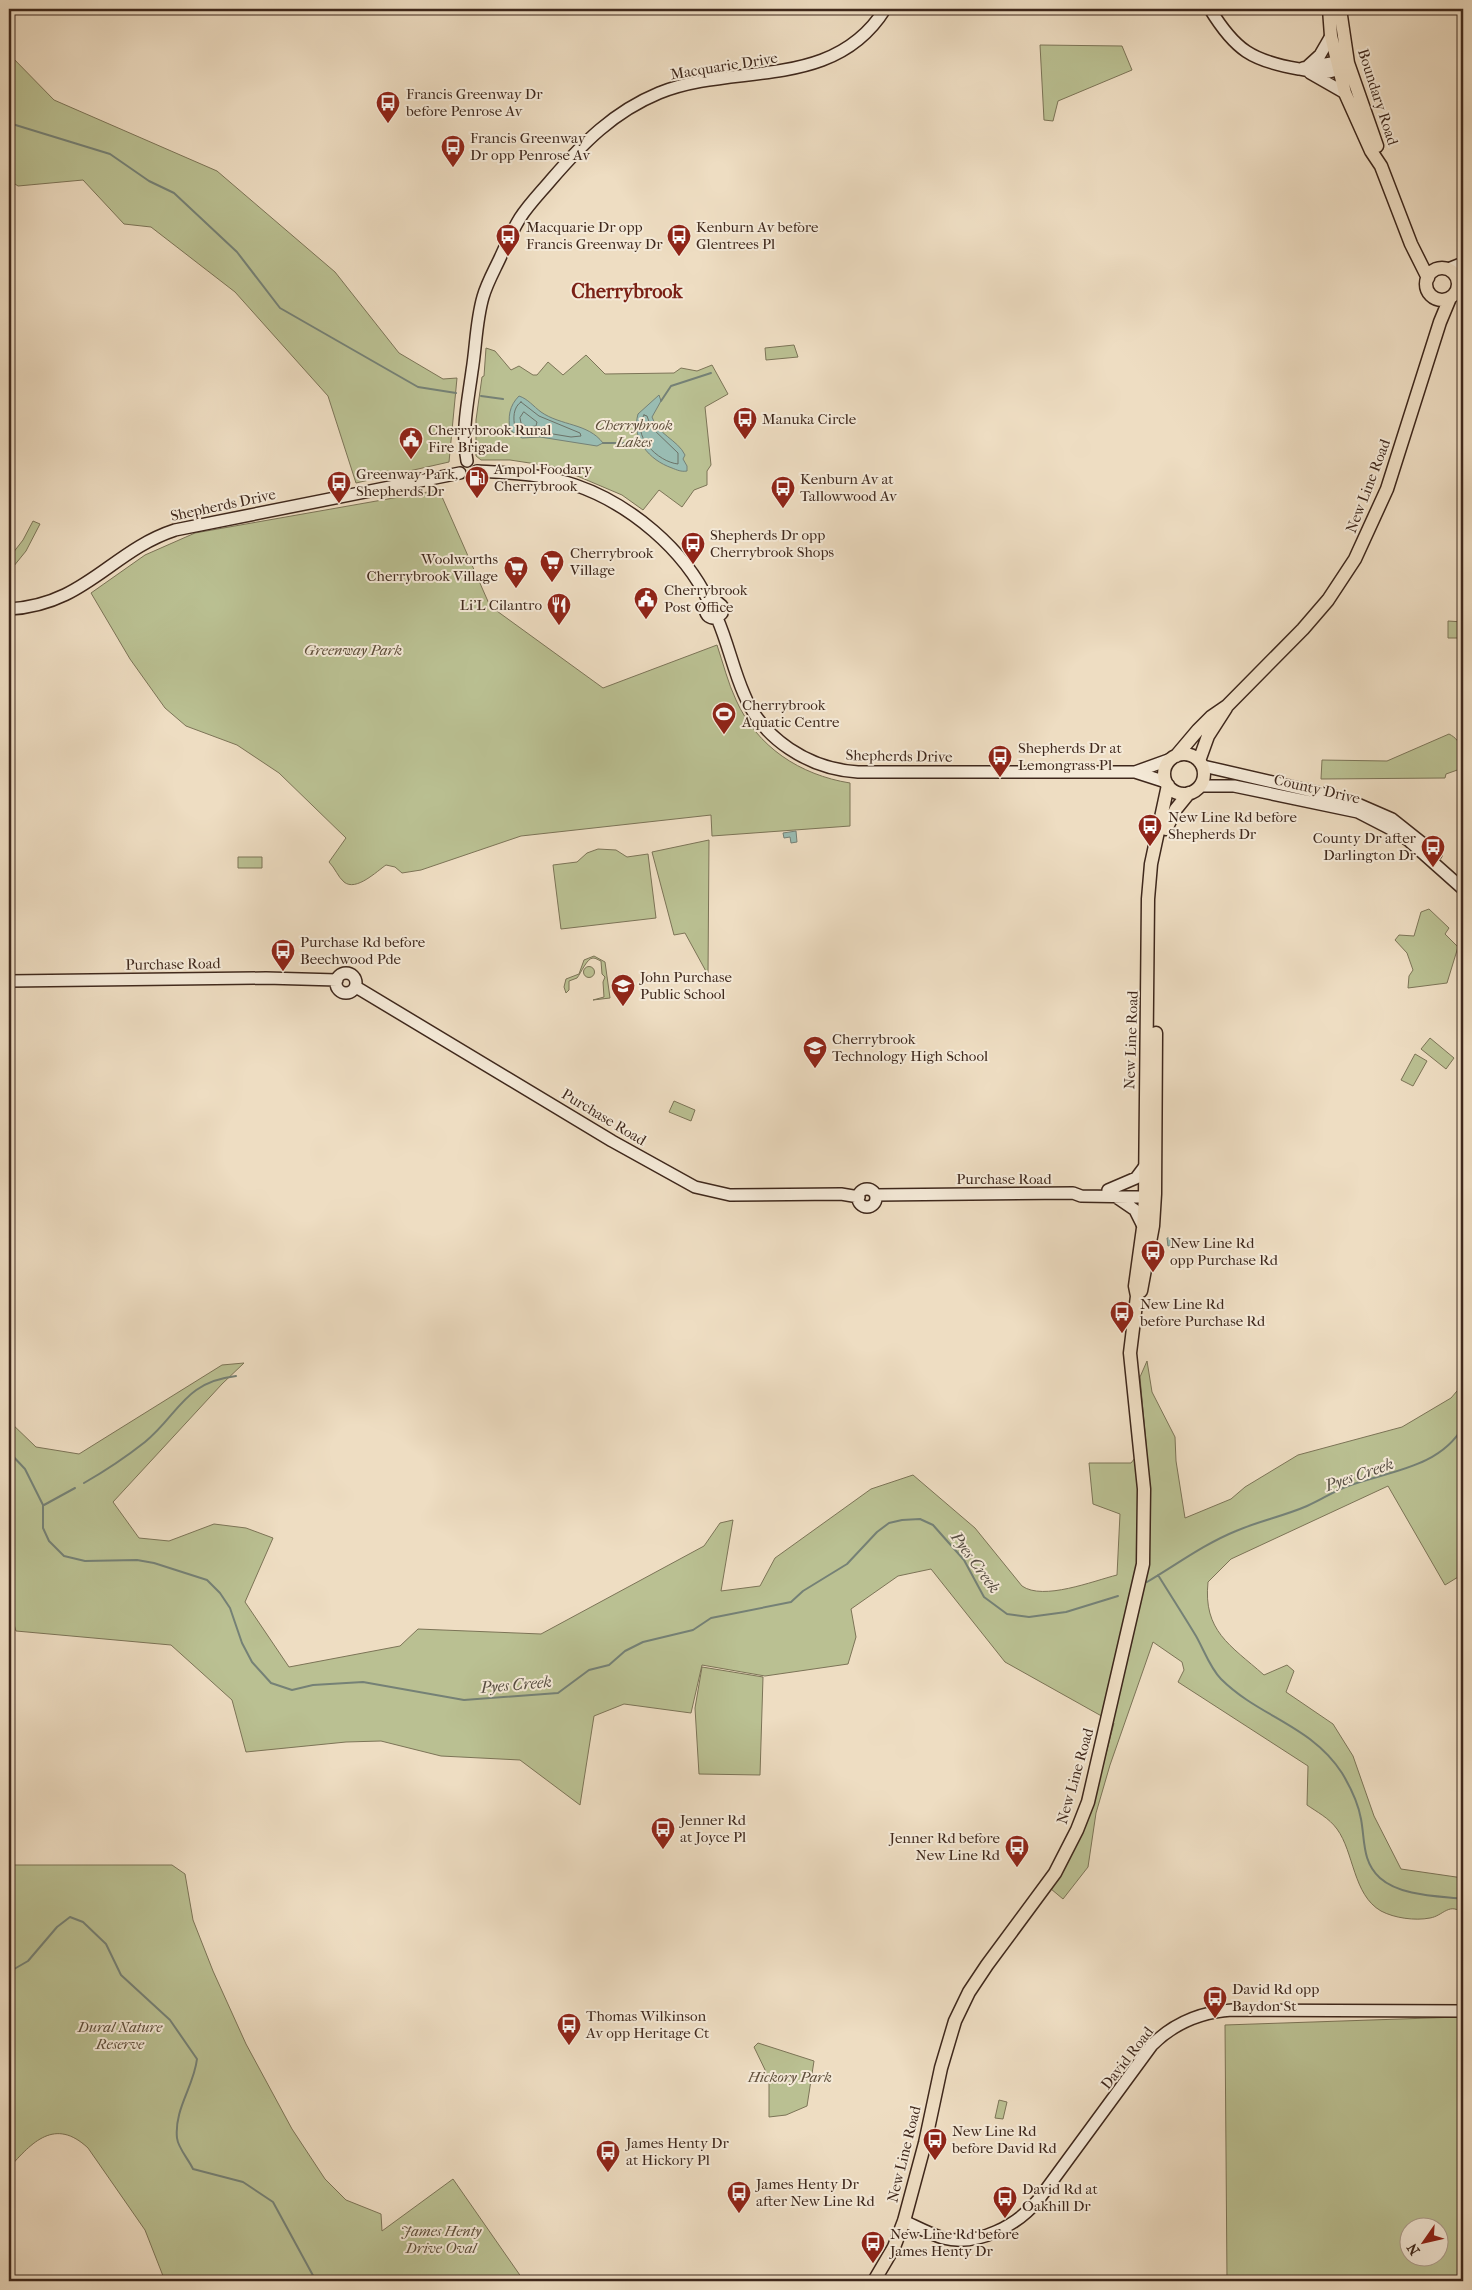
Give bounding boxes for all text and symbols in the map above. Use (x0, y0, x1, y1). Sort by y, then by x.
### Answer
street label: Boundary Road (1354, 46, 1402, 148)
street label: Macquarie Drive (669, 49, 780, 83)
place label: Francis Greenway Dr before Penrose Av (405, 85, 543, 120)
bus stop icon: Francis Greenway Dr before Penrose Av (375, 90, 401, 124)
place label: Francis Greenway Dr opp Penrose Av (470, 129, 590, 164)
bus stop icon: Francis Greenway Dr opp Penrose Av (440, 134, 466, 168)
place label: Macquarie Dr opp Francis Greenway Dr (526, 218, 663, 253)
place label: Kenburn Av before Glentrees Pl (696, 218, 819, 253)
bus stop icon: Macquarie Dr opp Francis Greenway Dr (495, 223, 521, 257)
bus stop icon: Kenburn Av before Glentrees Pl (666, 223, 692, 257)
district label: Cherrybrook (571, 280, 683, 303)
bus stop icon: Manuka Circle (732, 406, 758, 440)
place label: Manuka Circle (762, 410, 857, 428)
park label: Cherrybrook Lakes (595, 416, 673, 451)
place label: Cherrybrook Rural Fire Brigade (428, 421, 551, 456)
public building icon: Cherrybrook Rural Fire Brigade (398, 426, 424, 460)
street label: New Line Road (1342, 436, 1394, 535)
place label: Ampol Foodary Cherrybrook (493, 460, 593, 495)
place label: Greenway Park, Shepherds Dr (356, 465, 458, 500)
fuel station icon: Ampol Foodary Cherrybrook (464, 465, 490, 499)
bus stop icon: Greenway Park, Shepherds Dr (326, 470, 352, 504)
place label: Kenburn Av at Tallowwood Av (800, 470, 897, 505)
bus stop icon: Kenburn Av at Tallowwood Av (770, 475, 796, 509)
street label: Shepherds Drive (169, 485, 278, 525)
place label: Shepherds Dr opp Cherrybrook Shops (710, 526, 835, 561)
bus stop icon: Shepherds Dr opp Cherrybrook Shops (680, 531, 706, 565)
place label: Cherrybrook Village (569, 544, 654, 579)
supermarket icon: Cherrybrook Village (539, 549, 565, 583)
place label: Woolworths Cherrybrook Village (366, 550, 499, 585)
supermarket icon: Woolworths Cherrybrook Village (503, 555, 529, 589)
place label: Cherrybrook Post Office (664, 581, 748, 616)
public building icon: Cherrybrook Post Office (633, 586, 659, 620)
restaurant icon: Li'L Cilantro (546, 592, 572, 626)
place label: Li'L Cilantro (460, 596, 542, 614)
park label: Greenway Park (304, 641, 402, 659)
place label: Cherrybrook Aquatic Centre (741, 696, 840, 731)
sports icon: Cherrybrook Aquatic Centre (711, 701, 737, 735)
place label: Shepherds Dr at Lemongrass Pl (1018, 739, 1122, 774)
bus stop icon: Shepherds Dr at Lemongrass Pl (987, 744, 1013, 778)
street label: Shepherds Drive (845, 746, 953, 766)
street label: County Drive (1272, 770, 1362, 808)
place label: New Line Rd before Shepherds Dr (1168, 808, 1297, 843)
bus stop icon: New Line Rd before Shepherds Dr (1137, 813, 1163, 847)
place label: County Dr after Darlington Dr (1313, 829, 1417, 864)
bus stop icon: County Dr after Darlington Dr (1420, 834, 1446, 868)
place label: Purchase Rd before Beechwood Pde (300, 933, 426, 968)
bus stop icon: Purchase Rd before Beechwood Pde (270, 938, 296, 972)
street label: Purchase Road (125, 954, 222, 974)
place label: John Purchase Public School (639, 968, 732, 1003)
school or university icon: John Purchase Public School (610, 973, 636, 1007)
street label: New Line Road (1120, 989, 1142, 1090)
place label: Cherrybrook Technology High School (832, 1030, 988, 1065)
school or university icon: Cherrybrook Technology High School (802, 1035, 828, 1069)
street label: Purchase Road (559, 1085, 650, 1150)
street label: Purchase Road (956, 1170, 1053, 1188)
place label: New Line Rd opp Purchase Rd (1170, 1234, 1279, 1269)
bus stop icon: New Line Rd opp Purchase Rd (1140, 1239, 1166, 1273)
place label: New Line Rd before Purchase Rd (1139, 1295, 1266, 1330)
bus stop icon: New Line Rd before Purchase Rd (1109, 1300, 1135, 1334)
water label: Pyes Creek (1321, 1454, 1396, 1495)
water label: Pyes Creek (946, 1527, 1004, 1597)
water label: Pyes Creek (479, 1672, 552, 1697)
street label: New Line Road (1053, 1725, 1098, 1826)
place label: Jenner Rd at Joyce Pl (679, 1811, 747, 1846)
bus stop icon: Jenner Rd at Joyce Pl (650, 1816, 676, 1850)
place label: Jenner Rd before New Line Rd (889, 1829, 1001, 1864)
bus stop icon: Jenner Rd before New Line Rd (1004, 1834, 1030, 1868)
place label: David Rd opp Baydon St (1232, 1980, 1319, 2015)
bus stop icon: David Rd opp Baydon St (1202, 1985, 1228, 2019)
place label: Thomas Wilkinson Av opp Heritage Ct (585, 2007, 710, 2042)
bus stop icon: Thomas Wilkinson Av opp Heritage Ct (556, 2012, 582, 2046)
park label: Dural Nature Reserve (77, 2018, 163, 2053)
street label: David Road (1097, 2022, 1158, 2093)
park label: Hickory Park (747, 2068, 832, 2086)
street label: New Line Road (883, 2103, 925, 2204)
place label: New Line Rd before David Rd (951, 2122, 1057, 2157)
bus stop icon: New Line Rd before David Rd (922, 2127, 948, 2161)
place label: James Henty Dr at Hickory Pl (625, 2134, 730, 2169)
bus stop icon: James Henty Dr at Hickory Pl (595, 2139, 621, 2173)
place label: James Henty Dr after New Line Rd (755, 2175, 876, 2210)
bus stop icon: James Henty Dr after New Line Rd (726, 2180, 752, 2214)
place label: David Rd at Oakhill Dr (1022, 2180, 1098, 2215)
bus stop icon: David Rd at Oakhill Dr (992, 2185, 1018, 2219)
north arrow (1400, 2218, 1450, 2268)
park label: James Henty Drive Oval (401, 2222, 482, 2257)
place label: New Line Rd before James Henty Dr (889, 2225, 1019, 2260)
bus stop icon: New Line Rd before James Henty Dr (860, 2230, 886, 2264)
text: N (1403, 2240, 1424, 2258)

